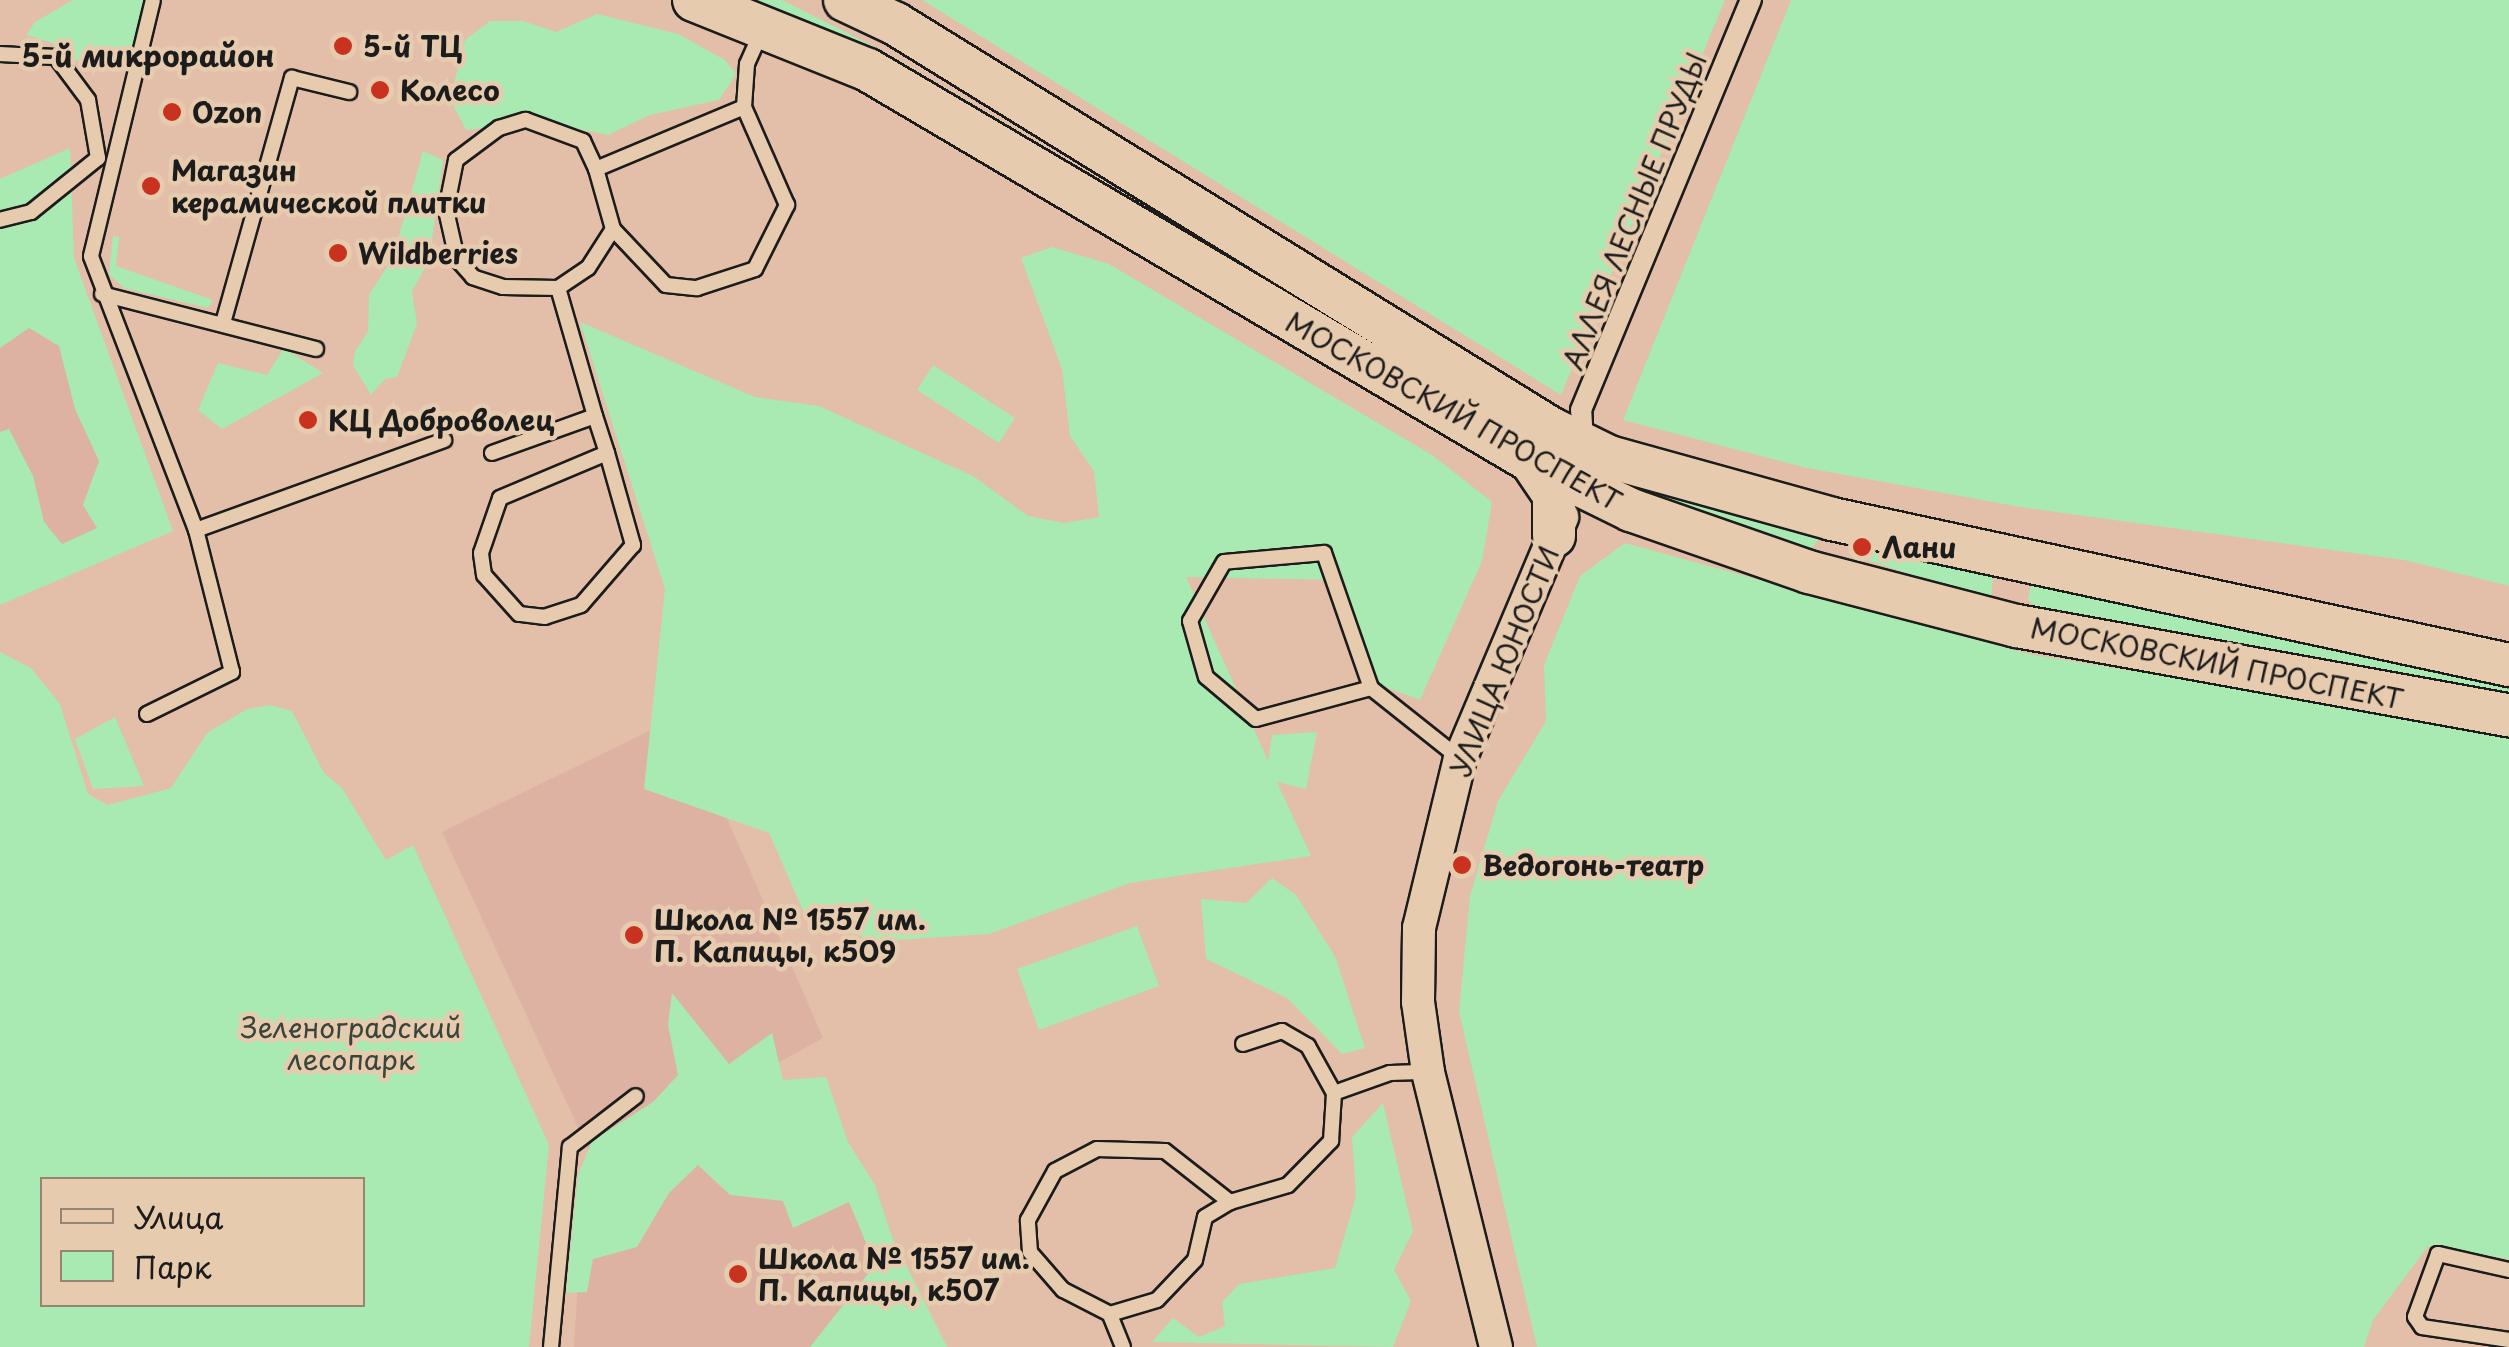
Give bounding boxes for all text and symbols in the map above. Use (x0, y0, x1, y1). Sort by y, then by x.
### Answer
place label: 5-й ТЦ (363, 29, 463, 63)
marker: 5-й ТЦ (332, 35, 354, 57)
district label: 5-й микрорайон (21, 37, 275, 73)
street label: АЛЛЕЯ ЛЕСНЫЕ ПРУДЫ (1555, 47, 1713, 375)
place label: Колесо (400, 73, 500, 107)
marker: Колесо (369, 79, 391, 101)
place label: Ozon (192, 95, 262, 129)
marker: Ozon (161, 101, 183, 123)
place label: Магазин керамической плитки (171, 153, 487, 219)
marker: Магазин керамической плитки (140, 175, 162, 197)
place label: Wildberries (358, 236, 518, 270)
marker: Wildberries (327, 242, 349, 264)
street label: МОСКОВСКИЙ ПРОСПЕКТ (1279, 304, 1629, 518)
place label: КЦ Доброволец (328, 403, 555, 437)
marker: КЦ Доброволец (297, 409, 319, 431)
place label: Лани (1882, 530, 1957, 564)
marker: Лани (1851, 536, 1873, 558)
street label: УЛИЦА ЮНОСТИ (1442, 540, 1566, 782)
street label: МОСКОВСКИЙ ПРОСПЕКТ (2027, 610, 2407, 716)
place label: Ведогонь-театр (1482, 848, 1704, 882)
marker: Ведогонь-театр (1451, 854, 1473, 876)
place label: Школа № 1557 им. П. Капицы, к509 (654, 902, 930, 968)
marker: Школа № 1557 им. П. Капицы, к509 (623, 924, 645, 946)
park label: Зеленоградский лесопарк (241, 1010, 461, 1076)
legend (40, 1177, 365, 1307)
text: Улица (134, 1194, 223, 1239)
place label: Школа № 1557 им. П. Капицы, к507 (758, 1241, 1034, 1307)
text: Парк (134, 1244, 211, 1289)
marker: Школа № 1557 им. П. Капицы, к507 (727, 1263, 749, 1285)

